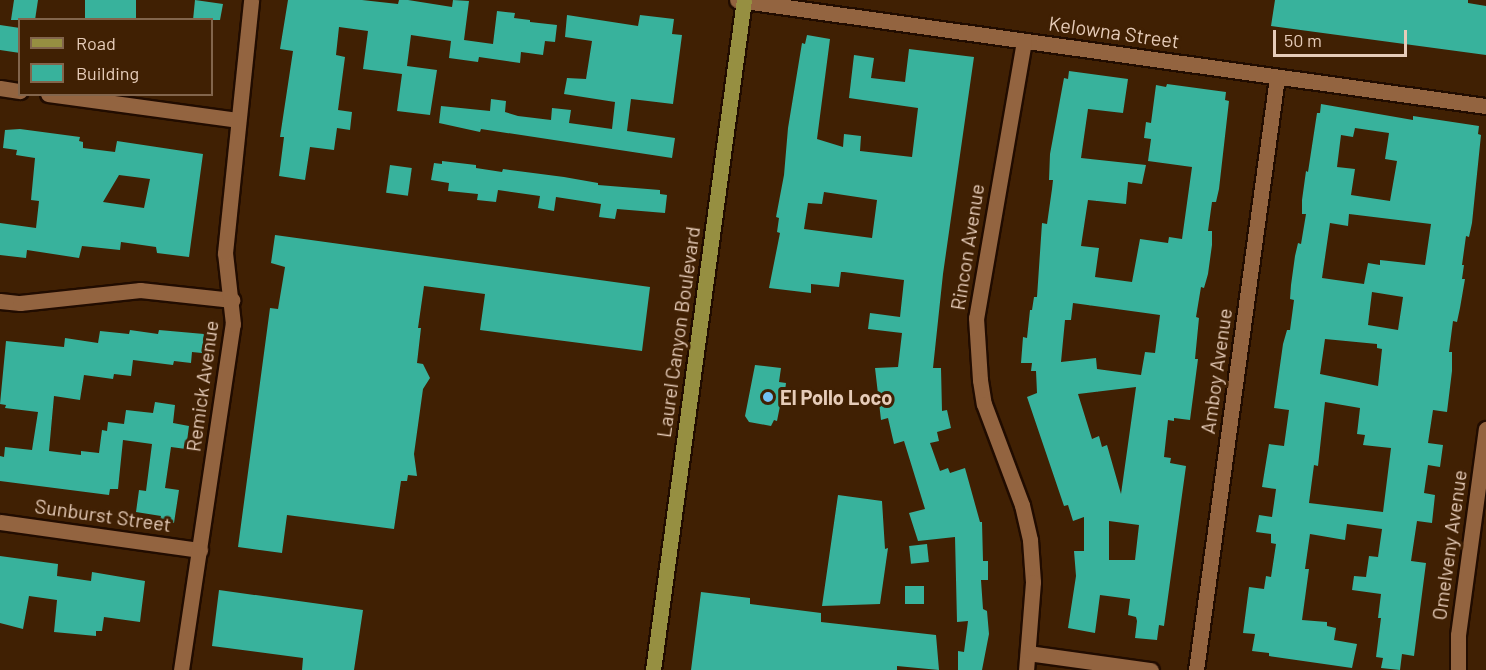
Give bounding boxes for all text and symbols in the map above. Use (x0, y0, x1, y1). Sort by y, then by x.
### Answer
street label: Kelowna Street (1047, 11, 1181, 53)
legend (18, 18, 213, 96)
scale bar (1276, 18, 1410, 56)
text: 50 m (1284, 29, 1322, 51)
text: Road (76, 32, 116, 54)
text: Building (76, 62, 139, 84)
street label: Rincon Avenue (945, 182, 989, 312)
street label: Laurel Canyon Boulevard (651, 225, 705, 439)
street label: Amboy Avenue (1195, 307, 1237, 435)
street label: Remick Avenue (181, 319, 223, 453)
place label: El Pollo Loco (780, 385, 892, 409)
marker: El Pollo Loco (761, 390, 775, 404)
street label: Omelveny Avenue (1427, 468, 1471, 622)
street label: Sunburst Street (33, 494, 173, 536)

